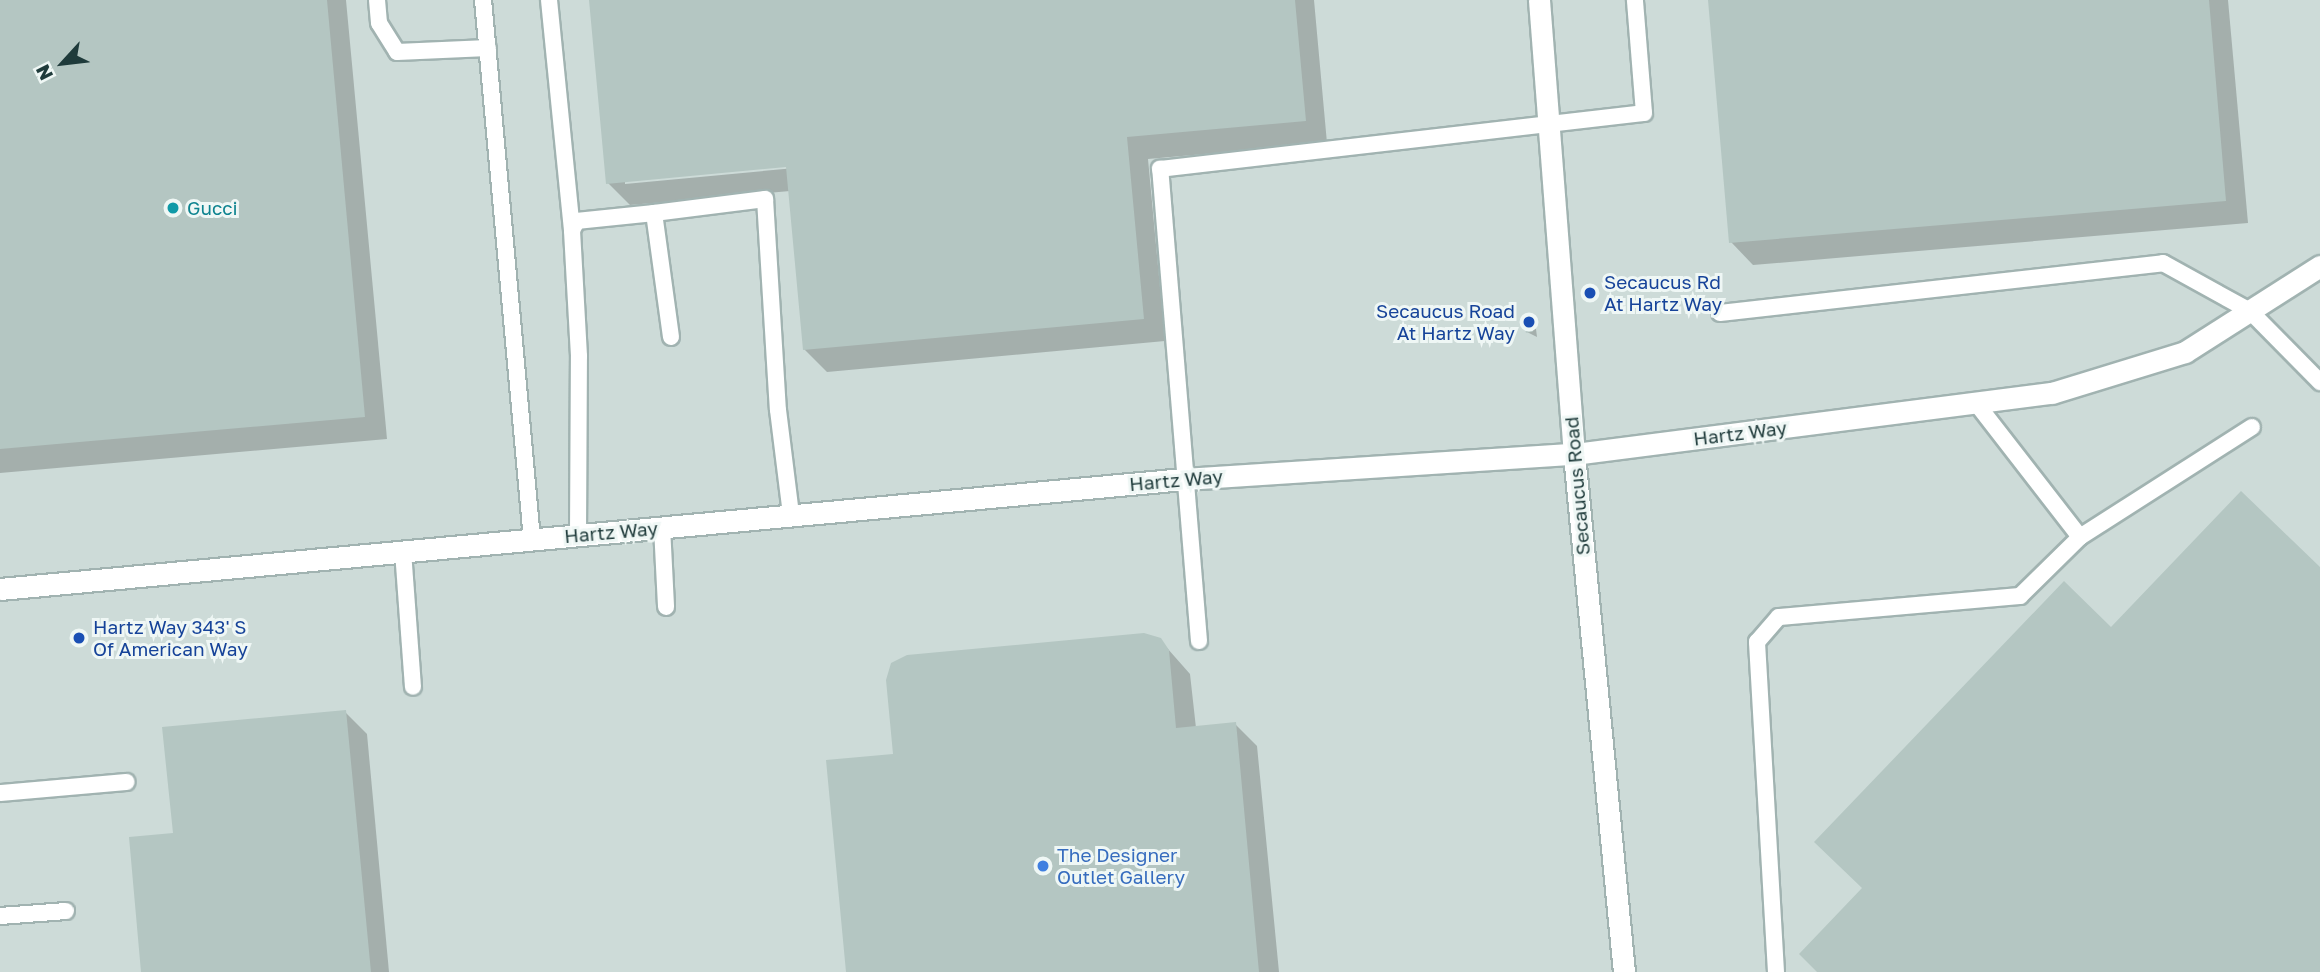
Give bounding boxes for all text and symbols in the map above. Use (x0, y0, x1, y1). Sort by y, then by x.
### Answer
north arrow (28, 28, 98, 98)
text: N (30, 61, 57, 84)
place label: Gucci (187, 197, 238, 219)
marker: Gucci (165, 200, 181, 216)
place label: Secaucus Rd At Hartz Way (1604, 271, 1722, 315)
marker: Secaucus Rd At Hartz Way (1582, 285, 1598, 301)
place label: Secaucus Road At Hartz Way (1376, 300, 1515, 344)
marker: Secaucus Road At Hartz Way (1521, 314, 1537, 330)
street label: Secaucus Road (1560, 416, 1594, 556)
street label: Hartz Way (1692, 416, 1788, 450)
street label: Hartz Way (1128, 465, 1224, 495)
street label: Hartz Way (563, 517, 659, 547)
place label: Hartz Way 343' S Of American Way (93, 616, 248, 660)
marker: Hartz Way 343' S Of American Way (71, 630, 87, 646)
place label: The Designer Outlet Gallery (1057, 844, 1185, 888)
marker: The Designer Outlet Gallery (1035, 858, 1051, 874)

